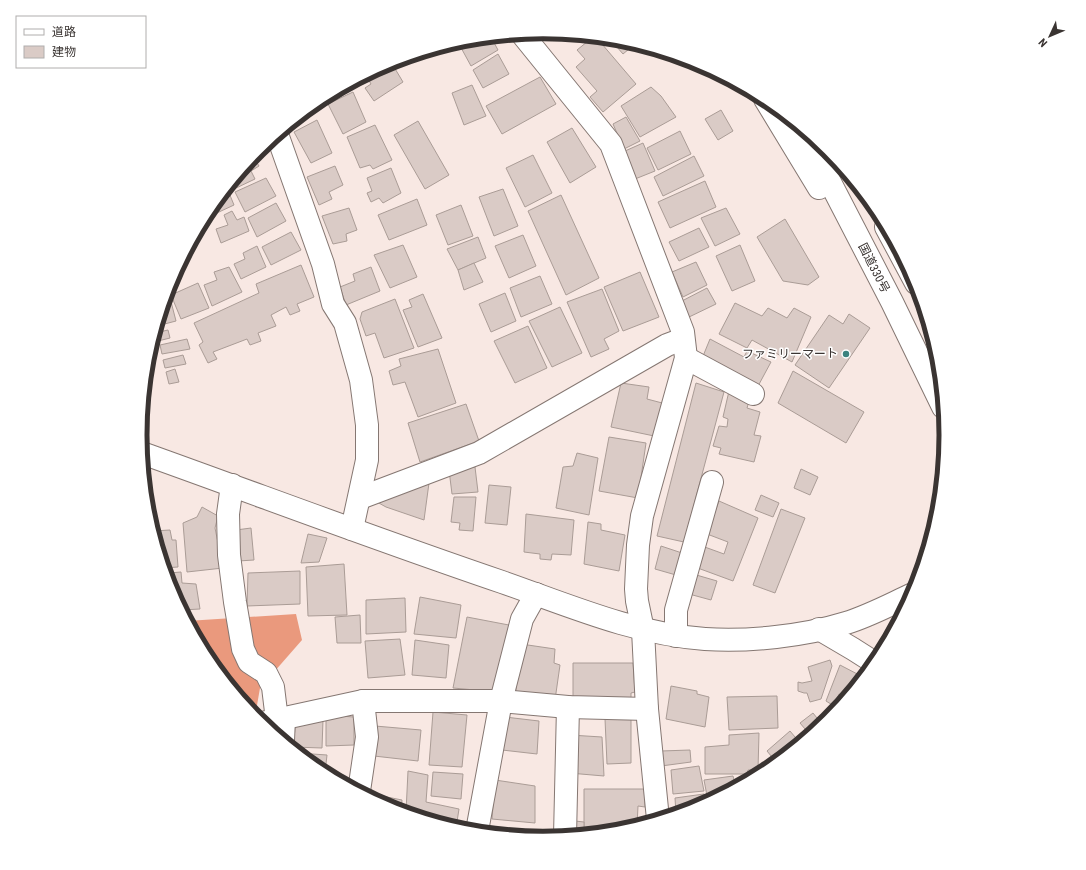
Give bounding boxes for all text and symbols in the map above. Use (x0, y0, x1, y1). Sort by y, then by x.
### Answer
legend (16, 16, 146, 68)
north arrow (1030, 16, 1070, 56)
text: 道路 (52, 25, 76, 39)
text: N (1036, 35, 1050, 50)
text: 建物 (52, 45, 76, 59)
street label: 国道330号 (856, 241, 892, 295)
place label: ファミリーマート (742, 347, 838, 361)
marker: ファミリーマート (841, 349, 851, 359)

